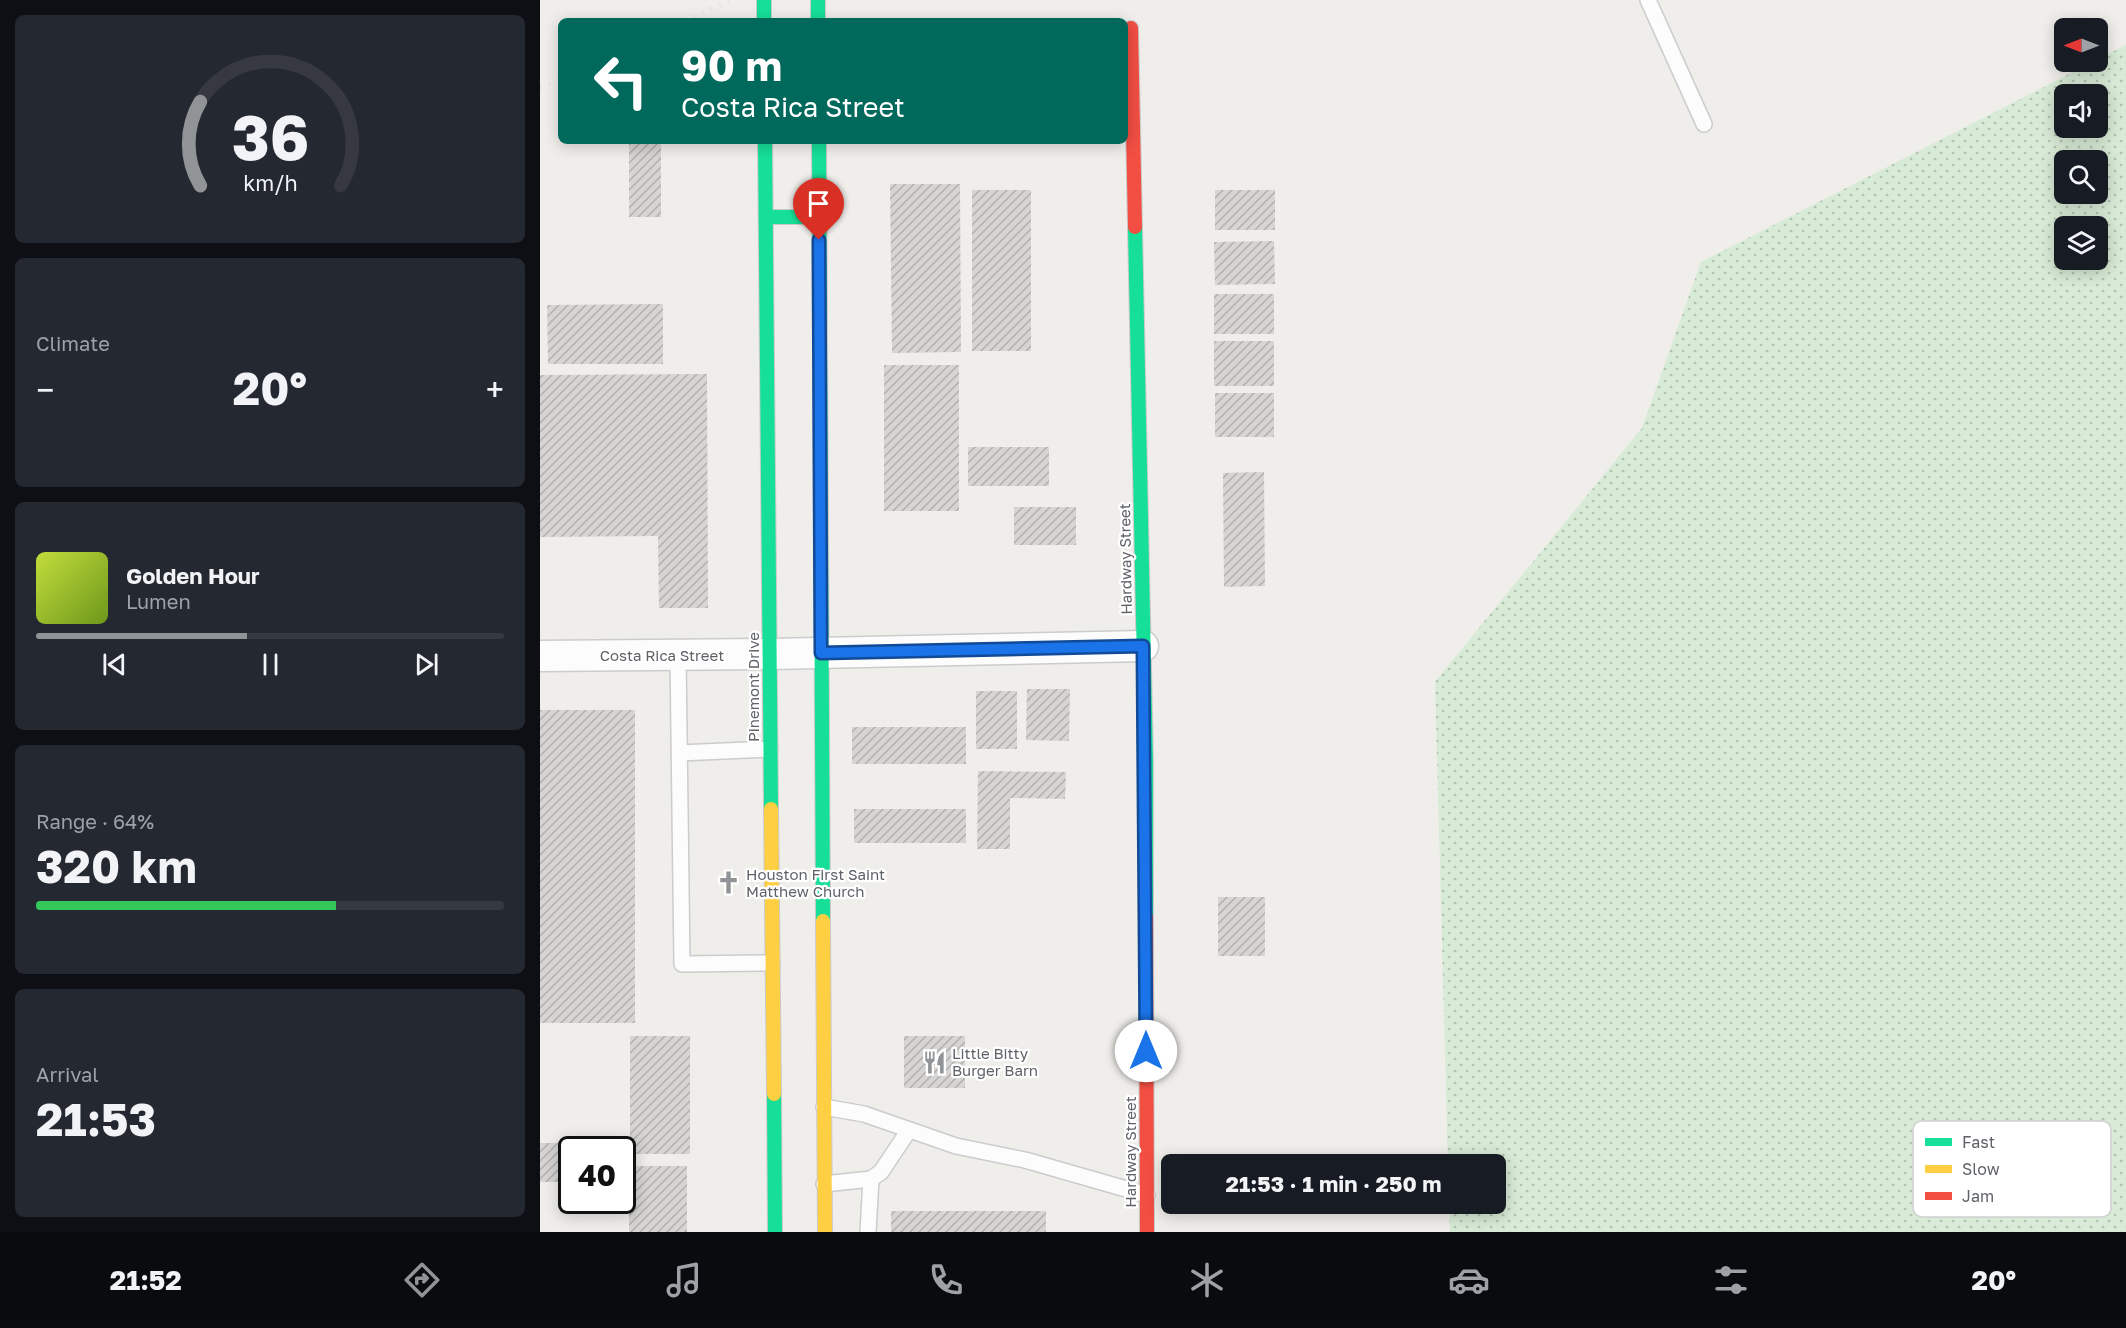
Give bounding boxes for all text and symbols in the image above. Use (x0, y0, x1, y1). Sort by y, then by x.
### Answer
north arrow (2054, 18, 2108, 72)
map controls (2054, 18, 2108, 270)
text: 90 m (681, 40, 782, 90)
icon: left (582, 42, 660, 120)
button: sound (2054, 84, 2108, 138)
text: Costa Rica Street (681, 91, 905, 123)
text: 36 (231, 99, 309, 174)
button: search (2054, 150, 2108, 204)
text: km/h (243, 171, 297, 197)
pin (793, 178, 844, 240)
icon: arrive (802, 187, 835, 220)
button: layers (2054, 216, 2108, 270)
text: Climate (36, 331, 110, 355)
text: 20° (233, 361, 307, 415)
text: − (36, 370, 54, 409)
text: + (486, 370, 504, 409)
street label: Hardway Street (1115, 503, 1135, 615)
text: Golden Hour (126, 562, 260, 589)
text: Lumen (126, 589, 191, 613)
street label: Pinemont Drive (744, 632, 762, 742)
street label: Costa Rica Street (600, 646, 724, 664)
icon: previous (98, 648, 131, 681)
icon: pause (254, 648, 287, 681)
icon: next (410, 648, 443, 681)
text: Range · 64% (36, 809, 154, 833)
text: 320 km (36, 839, 197, 893)
place label: Houston First Saint Matthew Church (746, 865, 885, 900)
church icon: Houston First Saint Matthew Church (715, 870, 741, 896)
position arrow (1114, 1019, 1178, 1083)
place label: Little Bitty Burger Barn (952, 1044, 1038, 1079)
restaurant icon: Little Bitty Burger Barn (921, 1049, 947, 1075)
text: Arrival (36, 1062, 99, 1086)
text: 21:53 (36, 1092, 156, 1146)
street label: Hardway Street (1121, 1096, 1139, 1208)
legend (1913, 1121, 2111, 1217)
text: Fast (1962, 1132, 1995, 1152)
speed limit sign: 40 (558, 1136, 636, 1214)
text: Slow (1962, 1159, 2000, 1179)
text: 21:53 · 1 min · 250 m (1225, 1170, 1442, 1197)
text: Jam (1962, 1186, 1994, 1206)
icon: directions (401, 1259, 443, 1301)
icon: music (663, 1259, 705, 1301)
icon: phone (925, 1259, 967, 1301)
icon: climate (1186, 1259, 1228, 1301)
icon: car (1448, 1259, 1490, 1301)
icon: filters (1710, 1259, 1752, 1301)
text: 21:52 (110, 1264, 182, 1296)
text: 20° (1972, 1264, 2016, 1296)

